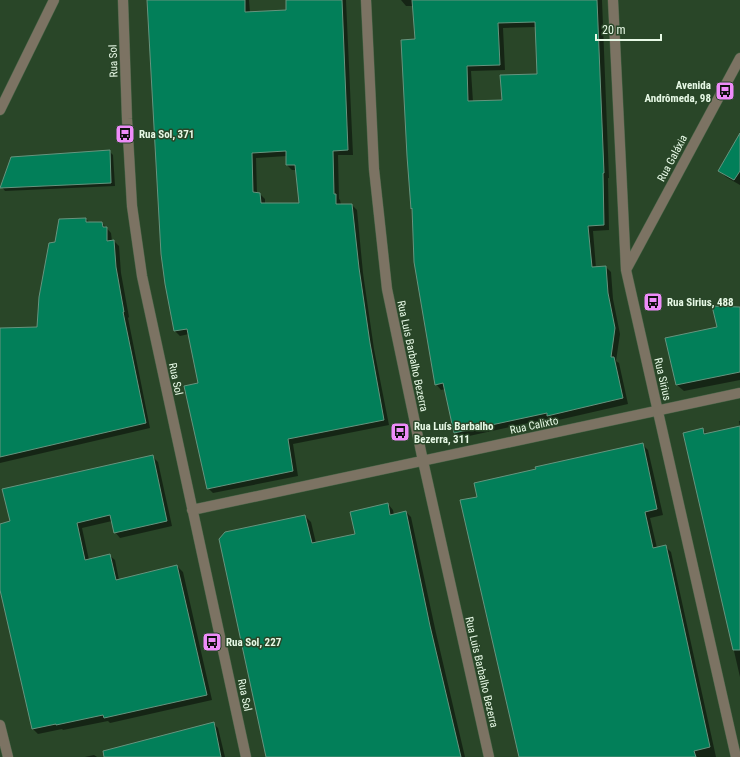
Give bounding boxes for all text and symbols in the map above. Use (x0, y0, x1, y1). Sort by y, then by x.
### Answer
scale bar (596, 16, 661, 42)
text: 20 m (602, 23, 626, 37)
street label: Rua Sol (106, 44, 121, 78)
place label: Avenida Andrômeda, 98 (644, 79, 711, 105)
bus stop icon: Avenida Andrômeda, 98 (714, 80, 736, 102)
bus stop icon: Rua Sol, 371 (114, 123, 136, 145)
place label: Rua Sol, 371 (139, 128, 194, 141)
street label: Rua Galáxia (655, 133, 690, 184)
bus stop icon: Rua Sirius, 488 (642, 291, 664, 313)
place label: Rua Sirius, 488 (667, 296, 734, 309)
street label: Rua Luis Barbalho Bezerra (394, 299, 431, 413)
street label: Rua Sirius (651, 357, 674, 402)
street label: Rua Sol (166, 362, 185, 396)
street label: Rua Calixto (509, 414, 560, 437)
place label: Rua Luís Barbalho Bezerra, 311 (414, 420, 494, 446)
bus stop icon: Rua Luís Barbalho Bezerra, 311 (389, 421, 411, 443)
street label: Rua Luis Barbalho Bezerra (462, 615, 501, 729)
bus stop icon: Rua Sol, 227 (201, 631, 223, 653)
place label: Rua Sol, 227 (226, 636, 282, 649)
street label: Rua Sol (235, 678, 254, 712)

